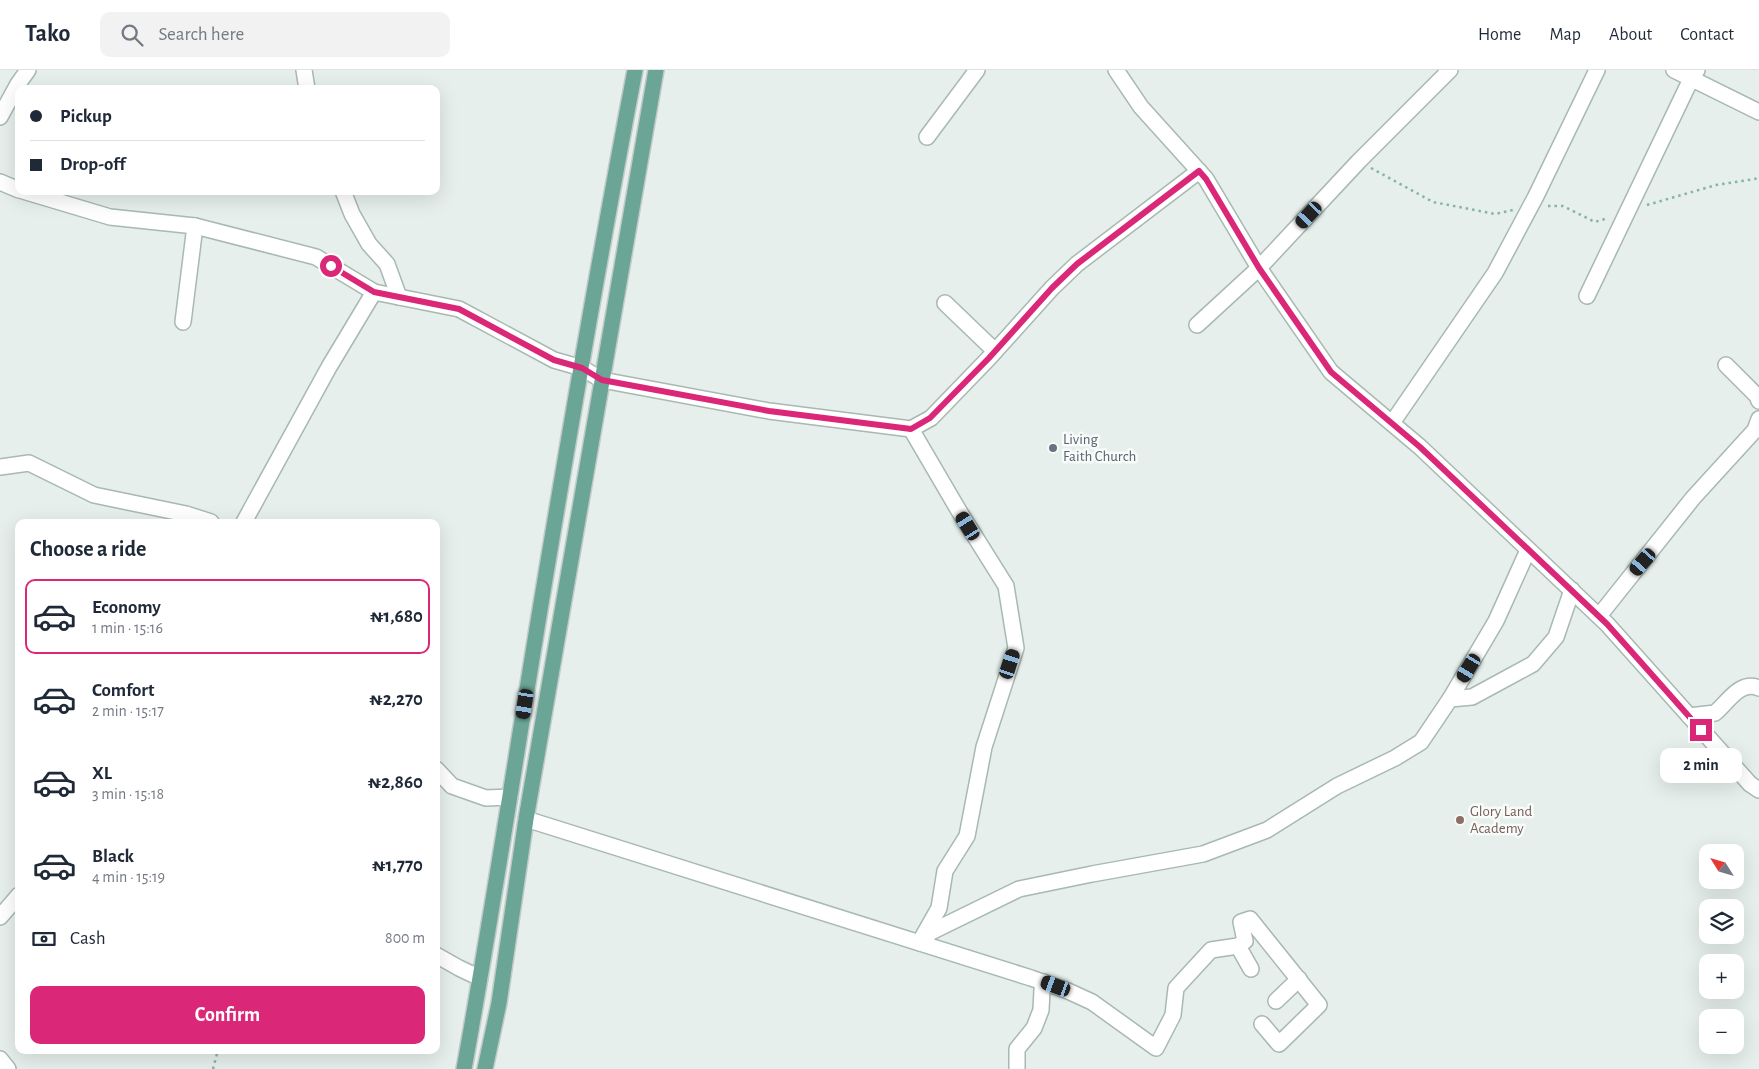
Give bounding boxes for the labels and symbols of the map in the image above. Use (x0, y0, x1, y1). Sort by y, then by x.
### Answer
car (1293, 199, 1324, 231)
route start (320, 255, 342, 277)
place label: Living Faith Church (1063, 432, 1136, 464)
marker: Living Faith Church (1047, 442, 1059, 454)
car (953, 509, 982, 543)
car (1627, 546, 1658, 578)
car (998, 647, 1021, 681)
car (1454, 651, 1483, 685)
car (515, 688, 534, 720)
route end (1690, 719, 1712, 741)
callout: 2 min (1660, 748, 1742, 782)
place label: Glory Land Academy (1470, 804, 1532, 836)
marker: Glory Land Academy (1454, 814, 1466, 826)
north arrow (1699, 844, 1744, 889)
car (1039, 974, 1072, 998)

